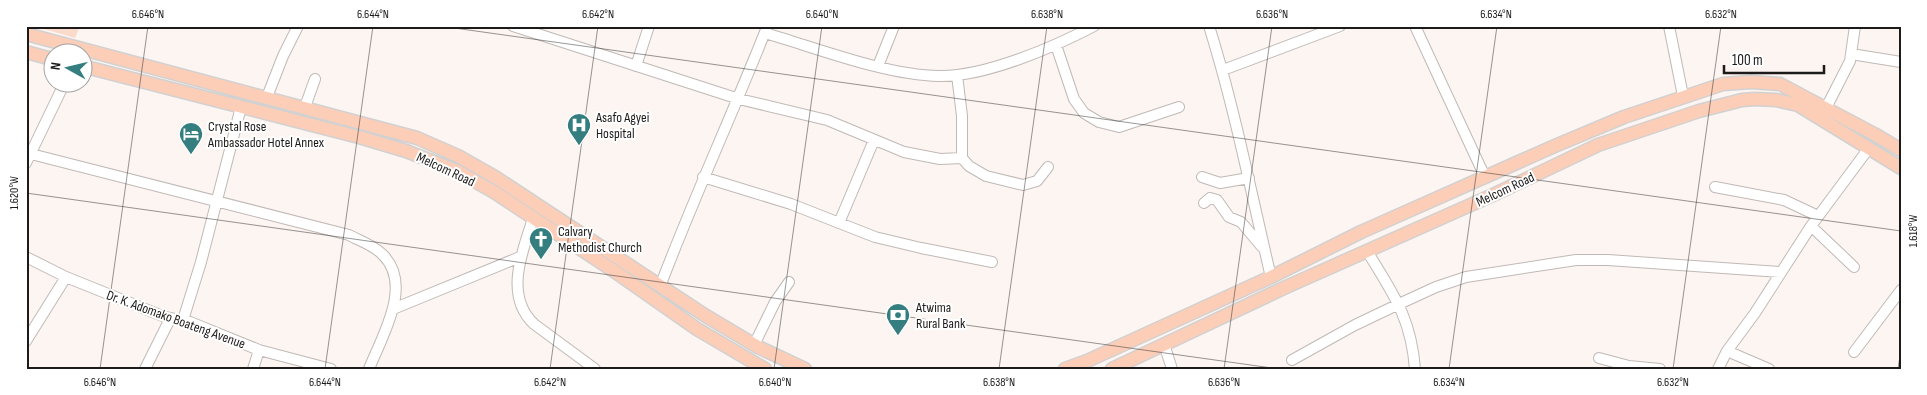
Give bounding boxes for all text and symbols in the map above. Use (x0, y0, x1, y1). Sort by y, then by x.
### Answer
text: 6.646°N (132, 7, 164, 22)
text: 6.644°N (357, 7, 389, 22)
text: 6.642°N (582, 7, 614, 22)
text: 6.640°N (806, 7, 838, 22)
text: 6.638°N (1031, 7, 1063, 22)
text: 6.636°N (1256, 7, 1288, 22)
text: 6.634°N (1480, 7, 1512, 22)
text: 6.632°N (1705, 7, 1737, 22)
north arrow (42, 42, 92, 92)
scale bar (1724, 42, 1824, 74)
text: 100 m (1732, 51, 1763, 70)
text: N (47, 61, 65, 71)
place label: Asafo Agyei Hospital (595, 109, 649, 142)
hospital icon: Asafo Agyei Hospital (566, 112, 592, 146)
place label: Crystal Rose Ambassador Hotel Annex (207, 118, 325, 151)
hotel icon: Crystal Rose Ambassador Hotel Annex (178, 121, 204, 155)
street label: Melcom Road (414, 149, 478, 190)
street label: Melcom Road (1473, 168, 1537, 210)
text: 1.620°W (7, 176, 22, 210)
text: 1.618°W (1906, 215, 1921, 247)
place label: Calvary Methodist Church (558, 223, 642, 256)
church icon: Calvary Methodist Church (528, 226, 554, 260)
street label: Dr. K. Adomako Boateng Avenue (104, 286, 248, 353)
place label: Atwima Rural Bank (915, 299, 966, 332)
bank icon: Atwima Rural Bank (885, 302, 911, 336)
text: 6.646°N (84, 375, 116, 390)
text: 6.644°N (309, 375, 341, 390)
text: 6.642°N (534, 375, 566, 390)
text: 6.640°N (759, 375, 791, 390)
text: 6.638°N (983, 375, 1015, 390)
text: 6.636°N (1208, 375, 1240, 390)
text: 6.634°N (1433, 375, 1465, 390)
text: 6.632°N (1657, 375, 1689, 390)

